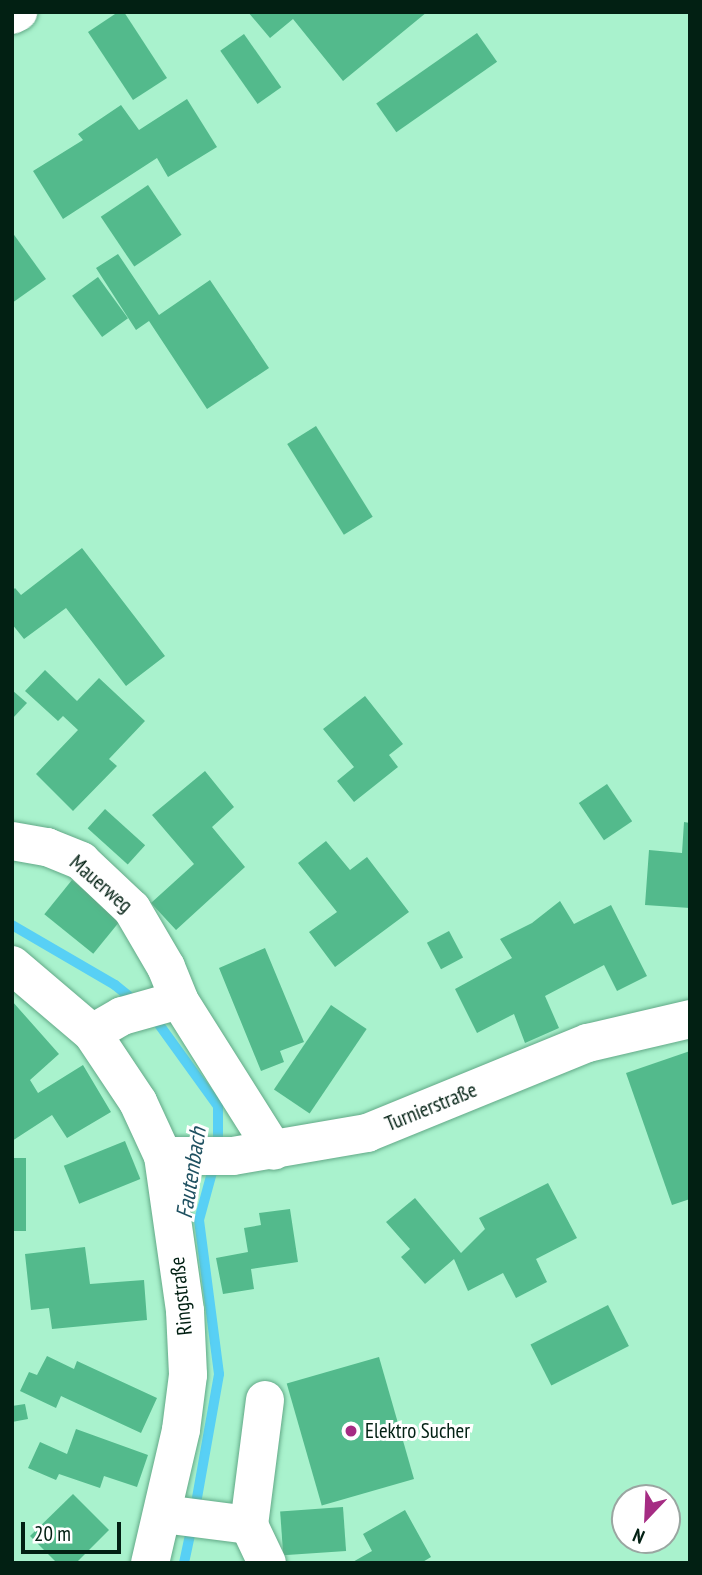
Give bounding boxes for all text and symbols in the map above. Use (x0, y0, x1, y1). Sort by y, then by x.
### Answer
street label: Mauerweg (64, 850, 138, 918)
street label: Turnierstraße (381, 1077, 481, 1137)
water label: Fautenbach (170, 1125, 212, 1221)
street label: Ringstraße (164, 1255, 198, 1337)
place label: Elektro Sucher (365, 1418, 470, 1444)
marker: Elektro Sucher (343, 1423, 359, 1439)
north arrow (611, 1484, 681, 1554)
scale bar (24, 1508, 124, 1552)
text: 20 m (34, 1520, 71, 1547)
text: N (629, 1523, 648, 1550)

